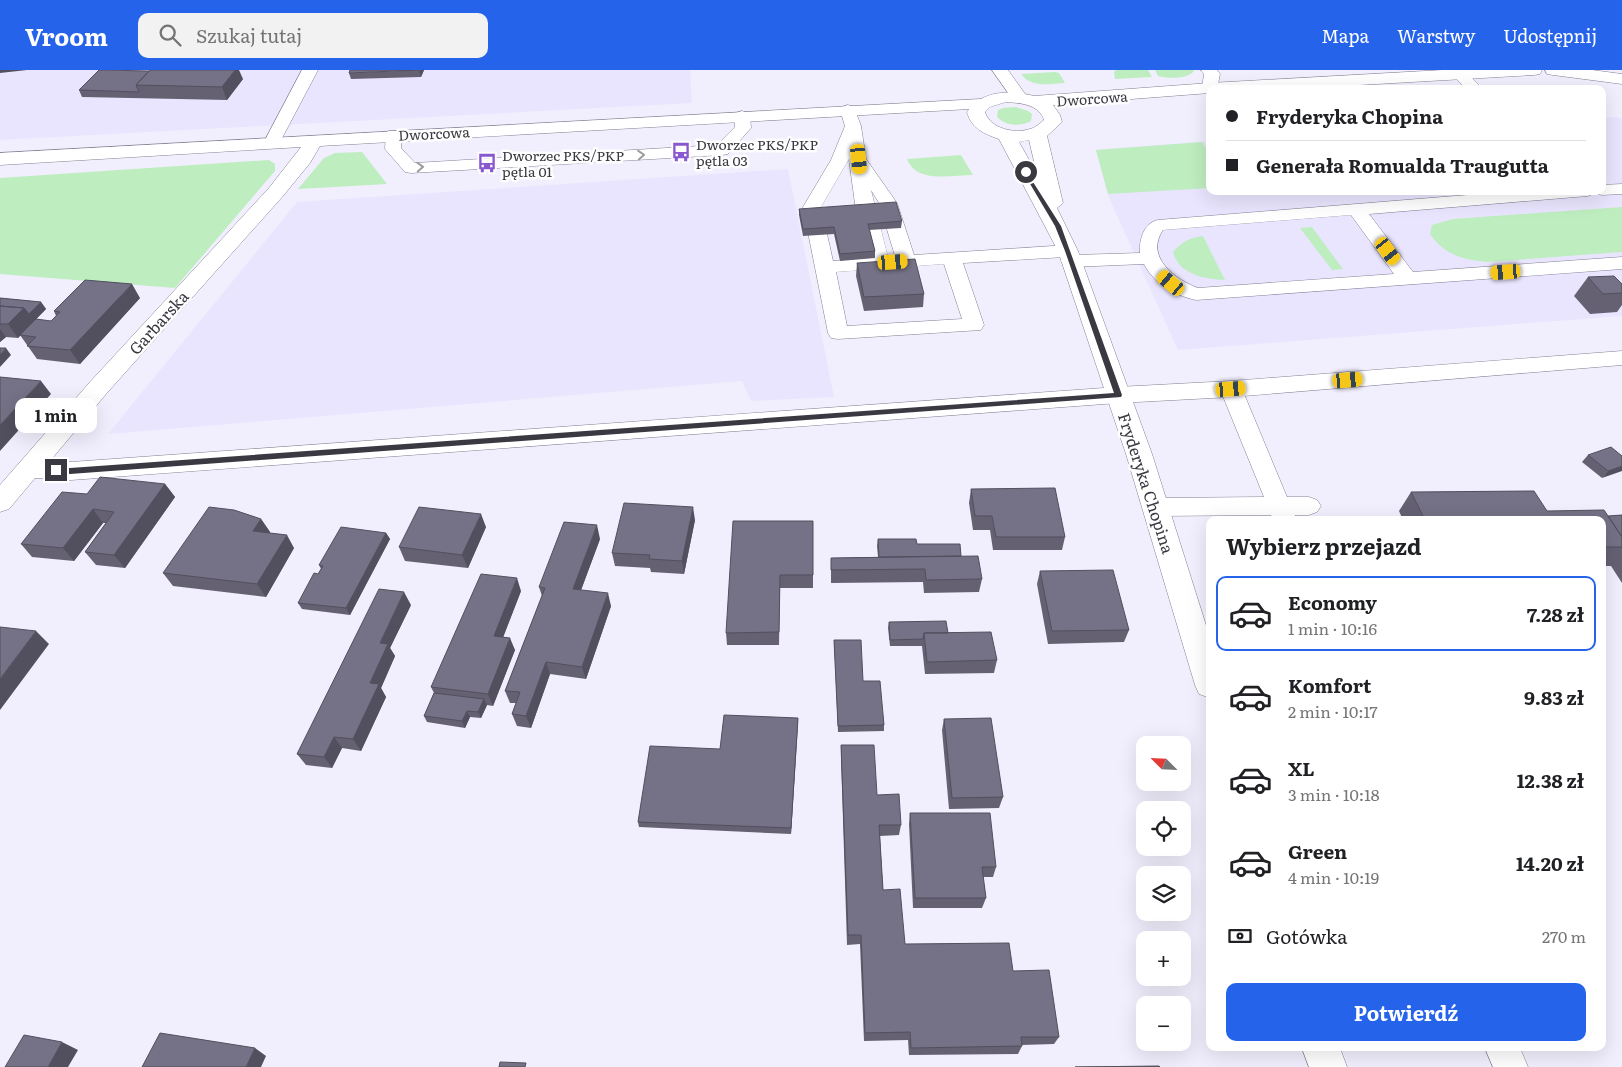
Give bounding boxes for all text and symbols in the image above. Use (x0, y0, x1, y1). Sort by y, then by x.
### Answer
search box (138, 13, 488, 58)
text: Vroom (25, 18, 108, 53)
icon: search (156, 21, 184, 49)
text: Szukaj tutaj (196, 21, 302, 49)
text: Mapa (1321, 22, 1369, 49)
text: Warstwy (1397, 22, 1475, 49)
text: Udostępnij (1503, 22, 1597, 49)
street label: Dworcowa (1056, 85, 1129, 110)
text: Fryderyka Chopina (1256, 102, 1443, 130)
street label: Dworcowa (398, 121, 471, 145)
place label: Dworzec PKS/PKP pętla 03 (696, 134, 818, 170)
bus stop icon: Dworzec PKS/PKP pętla 03 (670, 141, 692, 163)
car (849, 143, 868, 175)
place label: Dworzec PKS/PKP pętla 01 (502, 145, 624, 181)
one-way arrow (637, 149, 645, 160)
text: Generała Romualda Traugutta (1256, 151, 1549, 179)
bus stop icon: Dworzec PKS/PKP pętla 01 (476, 152, 498, 174)
route start (1015, 161, 1037, 183)
one-way arrow (416, 162, 424, 173)
car (1372, 235, 1403, 267)
car (877, 253, 908, 271)
car (1490, 263, 1521, 281)
car (1154, 268, 1187, 298)
street label: Garbarska (123, 284, 194, 359)
car (1332, 371, 1363, 389)
car (1215, 380, 1246, 398)
callout: 1 min (15, 398, 97, 432)
text: 1 min (35, 403, 77, 427)
street label: Fryderyka Chopina (1113, 409, 1181, 557)
route end (45, 459, 67, 481)
text: Wybierz przejazd (1226, 529, 1421, 562)
text: Economy (1288, 588, 1377, 616)
icon: car (1228, 591, 1273, 636)
text: 7.28 zł (1527, 600, 1584, 628)
text: 1 min · 10:16 (1288, 616, 1377, 640)
text: Komfort (1288, 671, 1371, 699)
icon: car (1228, 674, 1273, 719)
text: 9.83 zł (1524, 683, 1584, 711)
text: 2 min · 10:17 (1288, 699, 1378, 723)
north arrow (1136, 736, 1191, 791)
map controls (1136, 736, 1191, 1051)
text: XL (1288, 754, 1315, 782)
icon: car (1228, 757, 1273, 802)
text: 12.38 zł (1517, 766, 1584, 794)
text: 3 min · 10:18 (1288, 782, 1379, 806)
button: locate (1136, 801, 1191, 856)
text: Green (1288, 837, 1347, 865)
icon: car (1228, 840, 1273, 885)
text: 14.20 zł (1516, 849, 1584, 877)
text: 4 min · 10:19 (1288, 865, 1379, 889)
button: layers (1136, 866, 1191, 921)
icon: cash (1226, 922, 1254, 950)
text: Gotówka (1266, 922, 1347, 950)
text: 270 m (1542, 924, 1586, 948)
button: + (1136, 931, 1191, 986)
button: Potwierdź (1226, 983, 1586, 1041)
button: − (1136, 996, 1191, 1051)

